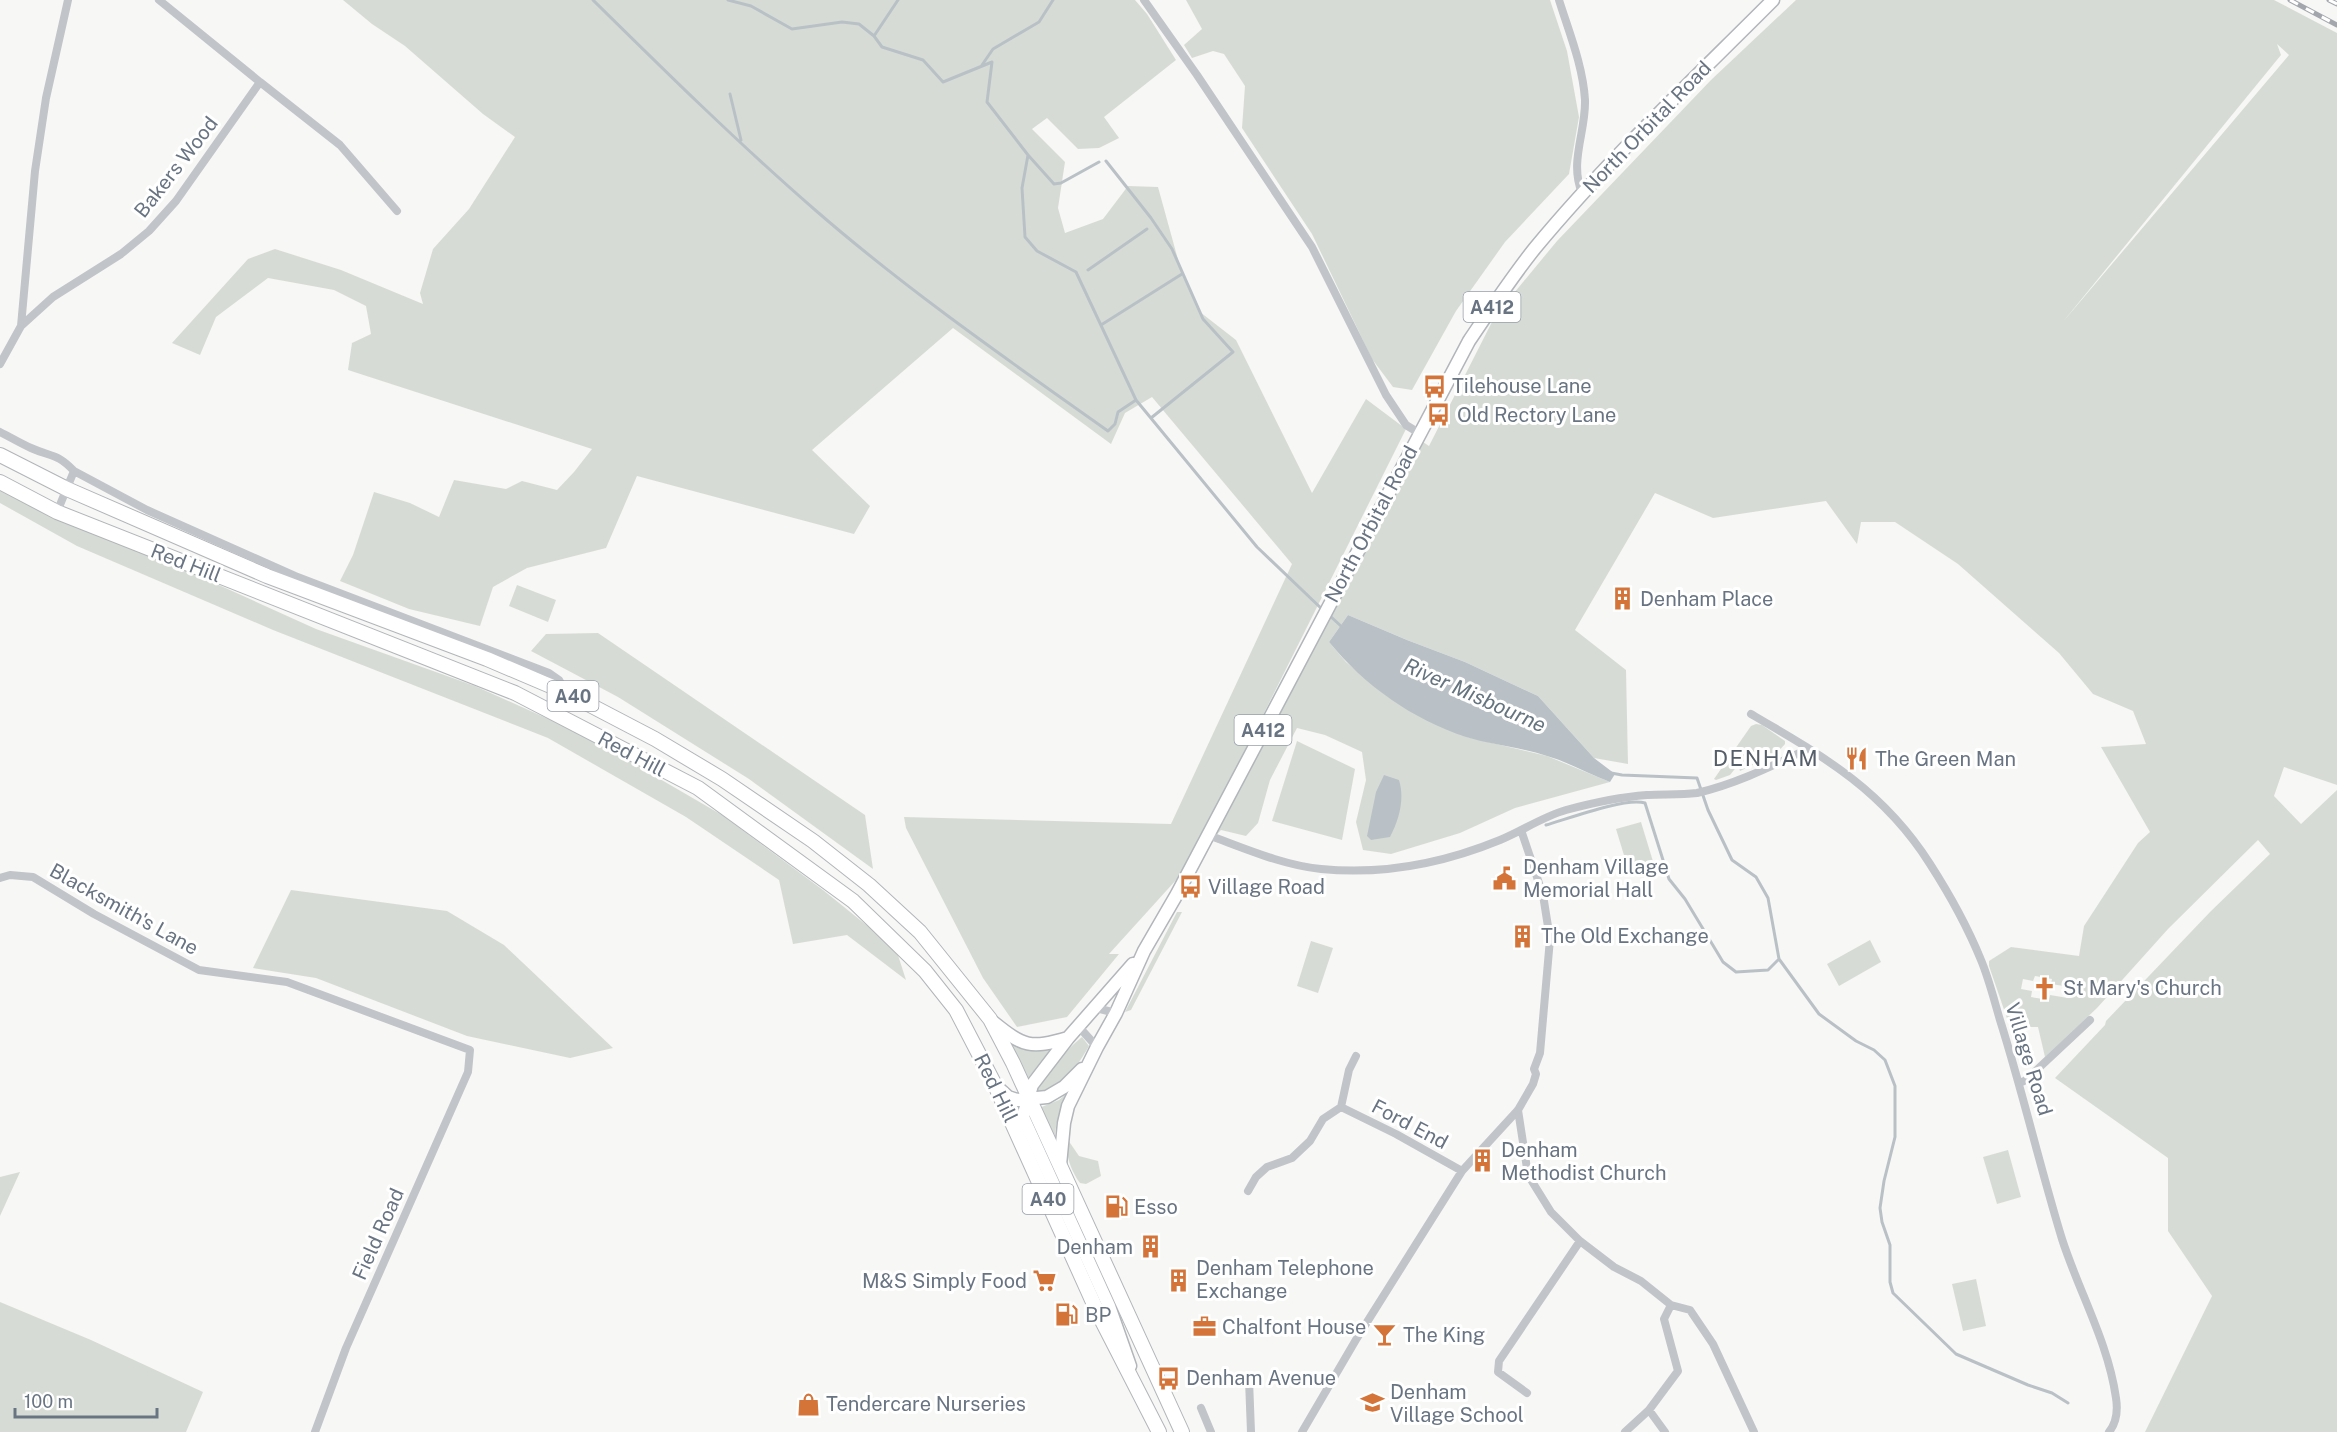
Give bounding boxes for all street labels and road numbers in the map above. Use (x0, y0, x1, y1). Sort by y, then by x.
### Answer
street label: North Orbital Road (1578, 56, 1716, 198)
street label: Bakers Wood (129, 112, 223, 222)
road number: A412 (1464, 292, 1520, 322)
street label: North Orbital Road (1320, 441, 1422, 607)
street label: Red Hill (147, 539, 225, 587)
road number: A40 (548, 681, 598, 711)
road number: A412 (1234, 715, 1292, 745)
street label: Red Hill (594, 726, 670, 782)
street label: Blacksmith's Lane (45, 858, 203, 960)
street label: Village Road (2000, 1000, 2058, 1118)
street label: Red Hill (969, 1050, 1023, 1126)
street label: Ford End (1368, 1094, 1452, 1154)
street label: Field Road (347, 1184, 409, 1284)
road number: A40 (1022, 1184, 1074, 1214)

